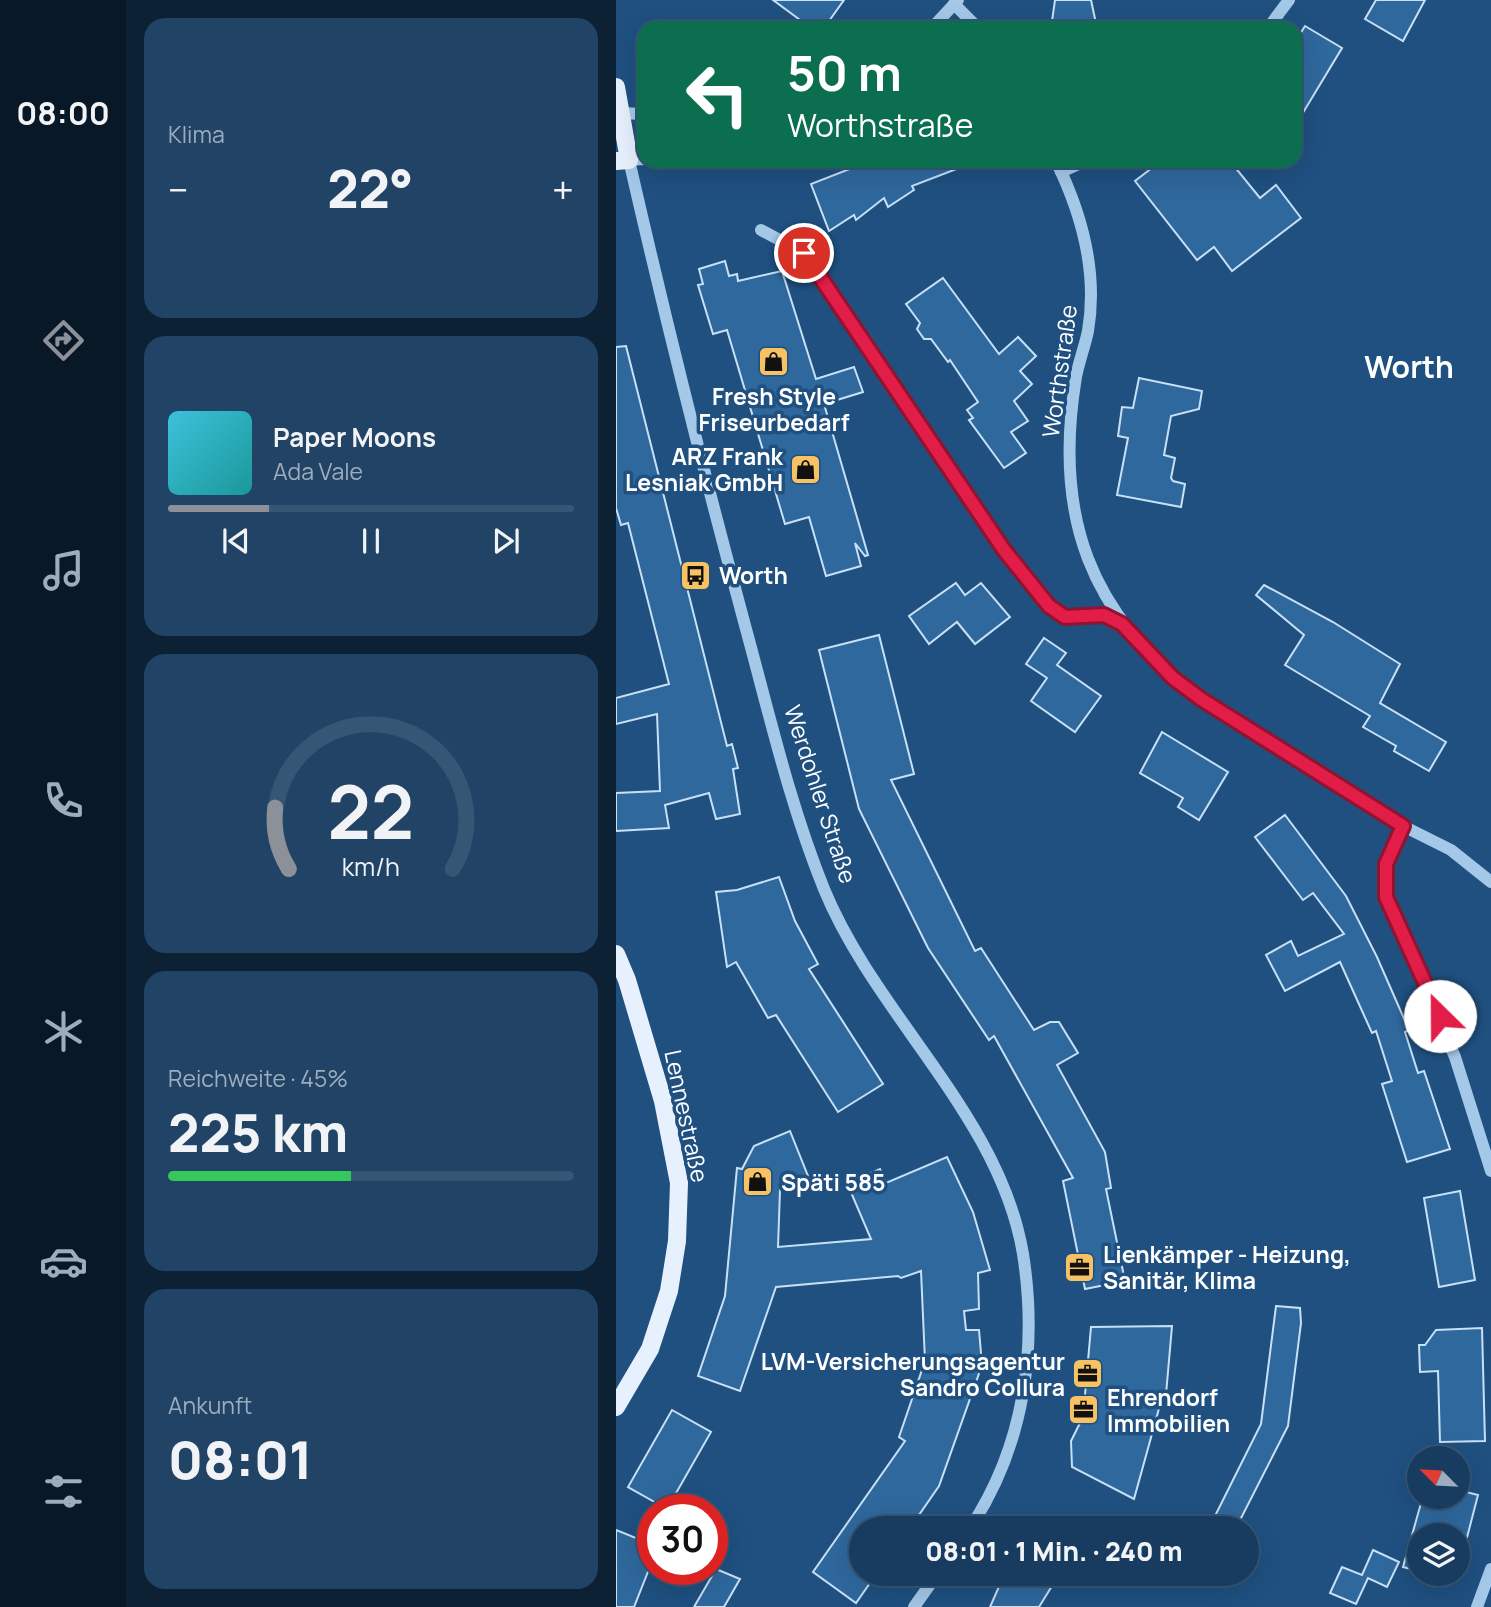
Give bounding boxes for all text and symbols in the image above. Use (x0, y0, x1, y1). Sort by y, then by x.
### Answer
text: 50 m (787, 39, 902, 106)
icon: left (672, 49, 763, 140)
text: 08:00 (16, 91, 110, 135)
text: Worthstraße (787, 103, 973, 147)
text: Klima (168, 118, 225, 150)
text: 22° (327, 153, 413, 224)
text: − (168, 163, 189, 215)
text: + (552, 163, 574, 215)
pin (774, 223, 834, 283)
icon: arrive (785, 234, 823, 272)
street label: Worthstraße (1034, 302, 1084, 440)
icon: directions (39, 316, 88, 365)
shop icon: Fresh Style Friseurbedarf (757, 345, 791, 379)
district label: Worth (1364, 346, 1454, 387)
place label: Fresh Style Friseurbedarf (699, 380, 850, 438)
text: Paper Moons (273, 419, 436, 455)
place label: ARZ Frank Lesniak GmbH (625, 440, 784, 498)
shop icon: ARZ Frank Lesniak GmbH (789, 452, 823, 486)
text: Ada Vale (273, 455, 363, 487)
icon: previous (217, 522, 255, 560)
icon: pause (352, 522, 390, 560)
icon: next (487, 522, 525, 560)
icon: music (39, 546, 88, 595)
bus stop icon: Worth (679, 558, 713, 592)
place label: Worth (719, 559, 788, 591)
street label: Werdohler Straße (777, 701, 865, 887)
text: 22 (328, 762, 414, 862)
icon: phone (39, 776, 88, 825)
text: km/h (342, 849, 400, 884)
position arrow (1403, 979, 1477, 1053)
icon: climate (39, 1007, 88, 1056)
street label: Lennestraße (657, 1047, 717, 1185)
text: Reichweite · 45% (168, 1062, 348, 1094)
text: 225 km (168, 1097, 348, 1168)
shop icon: Späti 585 (741, 1165, 775, 1199)
place label: Späti 585 (781, 1166, 886, 1198)
icon: car (39, 1237, 88, 1286)
place label: Lienkämper - Heizung, Sanitär, Klima (1103, 1238, 1351, 1296)
office icon: Lienkämper - Heizung, Sanitär, Klima (1063, 1250, 1097, 1284)
place label: LVM-Versicherungsagentur Sandro Collura (761, 1345, 1065, 1403)
office icon: LVM-Versicherungsagentur Sandro Collura (1071, 1357, 1105, 1391)
place label: Ehrendorf Immobilien (1107, 1381, 1230, 1439)
text: Ankunft (168, 1389, 252, 1421)
office icon: Ehrendorf Immobilien (1067, 1393, 1101, 1427)
text: 08:01 (168, 1424, 313, 1495)
north arrow (1407, 1446, 1470, 1508)
map controls (1407, 1446, 1470, 1586)
icon: filters (39, 1467, 88, 1516)
speed limit sign: 30 (637, 1494, 728, 1585)
button: layers (1407, 1523, 1470, 1586)
text: 08:01 · 1 Min. · 240 m (925, 1533, 1183, 1569)

